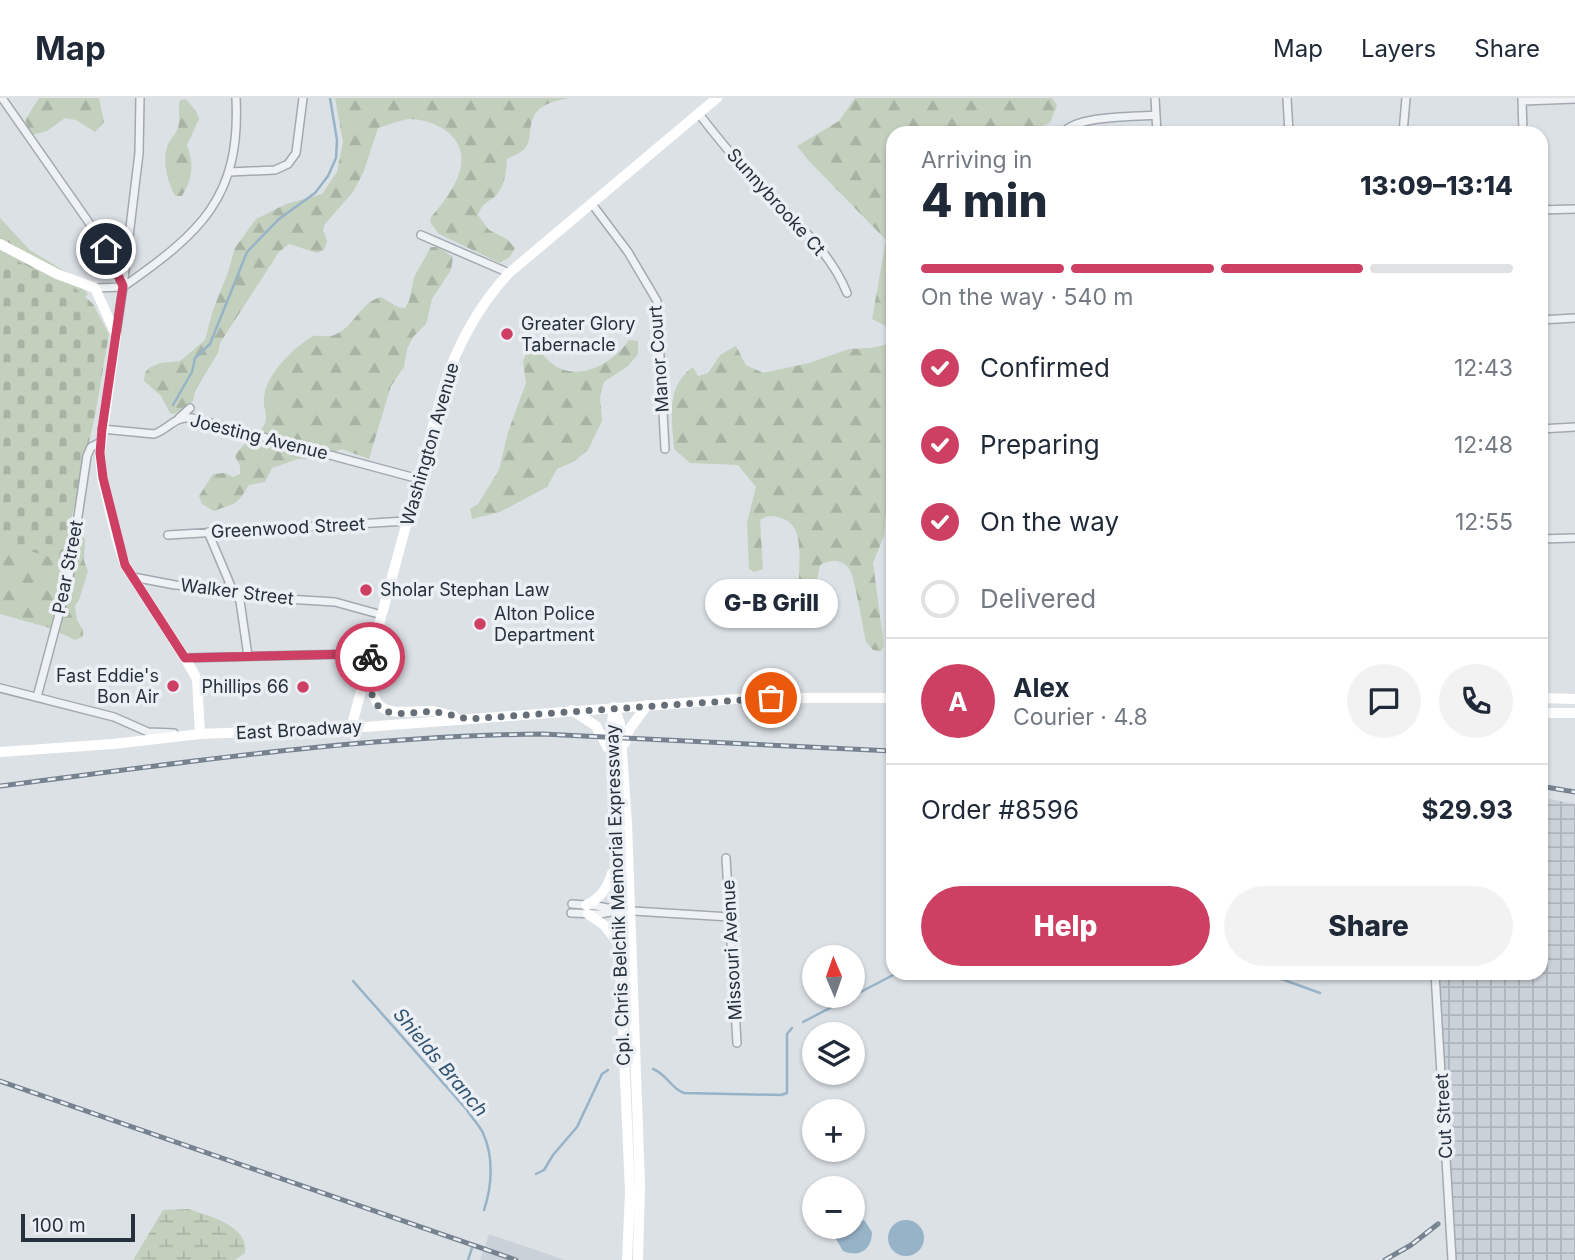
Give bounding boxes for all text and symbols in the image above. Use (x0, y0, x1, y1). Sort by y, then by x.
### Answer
text: Map (35, 28, 106, 68)
text: Map (1273, 34, 1323, 63)
text: Layers (1361, 34, 1436, 63)
text: Share (1474, 34, 1540, 63)
street label: Sunnybrooke Ct (723, 144, 830, 260)
text: Arriving in (921, 146, 1032, 174)
text: 13:09–13:14 (1360, 170, 1513, 201)
text: 4 min (921, 172, 1048, 228)
pin (76, 219, 136, 279)
icon: home (87, 230, 125, 268)
text: On the way · 540 m (921, 283, 1134, 311)
street label: Manor Court (644, 305, 673, 413)
place label: Greater Glory Tabernacle (521, 313, 636, 355)
marker: Greater Glory Tabernacle (499, 326, 515, 342)
icon: check (921, 349, 959, 387)
text: Confirmed (980, 352, 1110, 383)
text: 12:43 (1454, 354, 1513, 382)
street label: Washington Avenue (396, 360, 463, 528)
street label: Joesting Avenue (188, 409, 330, 464)
icon: check (921, 426, 959, 464)
text: Preparing (980, 429, 1100, 460)
text: 12:48 (1454, 431, 1513, 459)
icon: check (921, 503, 959, 541)
text: On the way (980, 506, 1119, 537)
text: 12:55 (1455, 508, 1513, 536)
street label: Greenwood Street (210, 513, 366, 542)
street label: Pear Street (48, 518, 87, 615)
street label: Walker Street (179, 574, 295, 609)
place label: Sholar Stephan Law (380, 579, 550, 600)
callout: G-B Grill (704, 579, 838, 628)
marker: Sholar Stephan Law (358, 582, 374, 598)
text: Delivered (980, 583, 1096, 614)
text: G-B Grill (724, 589, 819, 617)
place label: Alton Police Department (494, 603, 595, 645)
marker: Alton Police Department (472, 616, 488, 632)
courier (335, 622, 405, 692)
icon: bike (351, 638, 389, 676)
button: chat (1347, 664, 1421, 738)
button: phone (1439, 664, 1513, 738)
place label: Fast Eddie's Bon Air (56, 665, 159, 707)
pin (741, 668, 801, 728)
text: Alex (1013, 672, 1070, 703)
place label: Phillips 66 (202, 676, 289, 697)
marker: Fast Eddie's Bon Air (165, 678, 181, 694)
marker: Phillips 66 (295, 679, 311, 695)
icon: bag (752, 679, 790, 717)
text: A (948, 686, 968, 717)
text: Courier · 4.8 (1013, 703, 1148, 731)
street label: East Broadway (235, 716, 363, 743)
street label: Cpl. Chris Belchik Memorial Expressway (601, 724, 634, 1066)
text: Order #8596 (921, 794, 1079, 825)
text: $29.93 (1421, 794, 1513, 825)
street label: Missouri Avenue (717, 879, 746, 1021)
button: Help (921, 886, 1210, 966)
button: Share (1224, 886, 1513, 966)
north arrow (802, 945, 864, 1008)
map controls (802, 945, 865, 1239)
water label: Shields Branch (388, 1003, 493, 1121)
button: layers (802, 1022, 865, 1085)
street label: Cut Street (1431, 1073, 1456, 1159)
button: + (802, 1099, 865, 1162)
button: − (802, 1176, 865, 1239)
scale bar (21, 1211, 135, 1243)
text: 100 m (32, 1214, 86, 1237)

